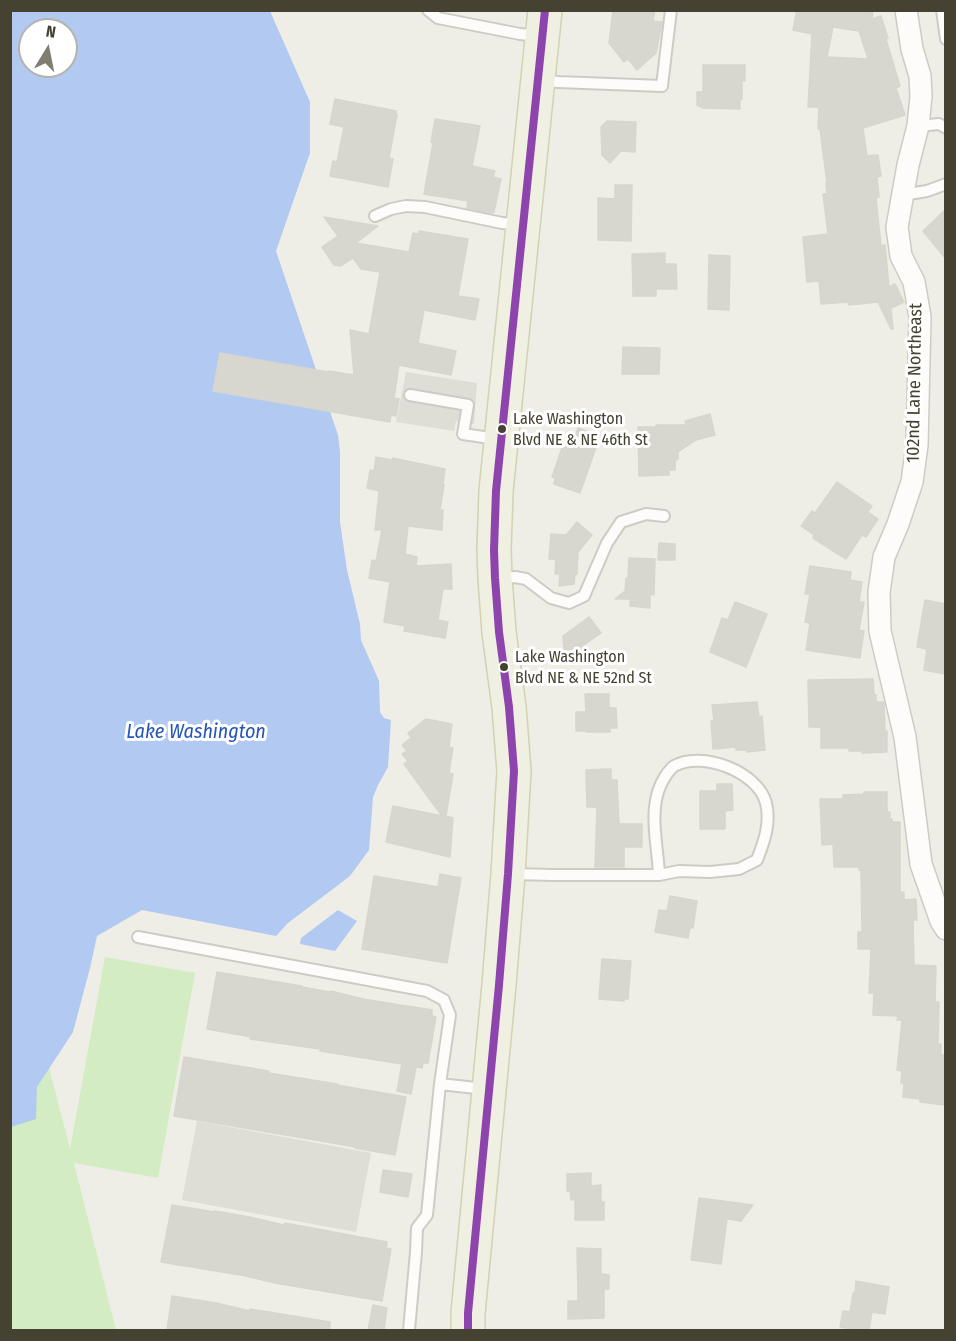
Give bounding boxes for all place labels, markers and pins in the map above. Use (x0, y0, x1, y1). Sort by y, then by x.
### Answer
place label: Lake Washington Blvd NE & NE 46th St (513, 410, 648, 448)
marker: Lake Washington Blvd NE & NE 46th St (496, 423, 508, 435)
place label: Lake Washington Blvd NE & NE 52nd St (515, 648, 652, 686)
marker: Lake Washington Blvd NE & NE 52nd St (498, 661, 510, 673)

